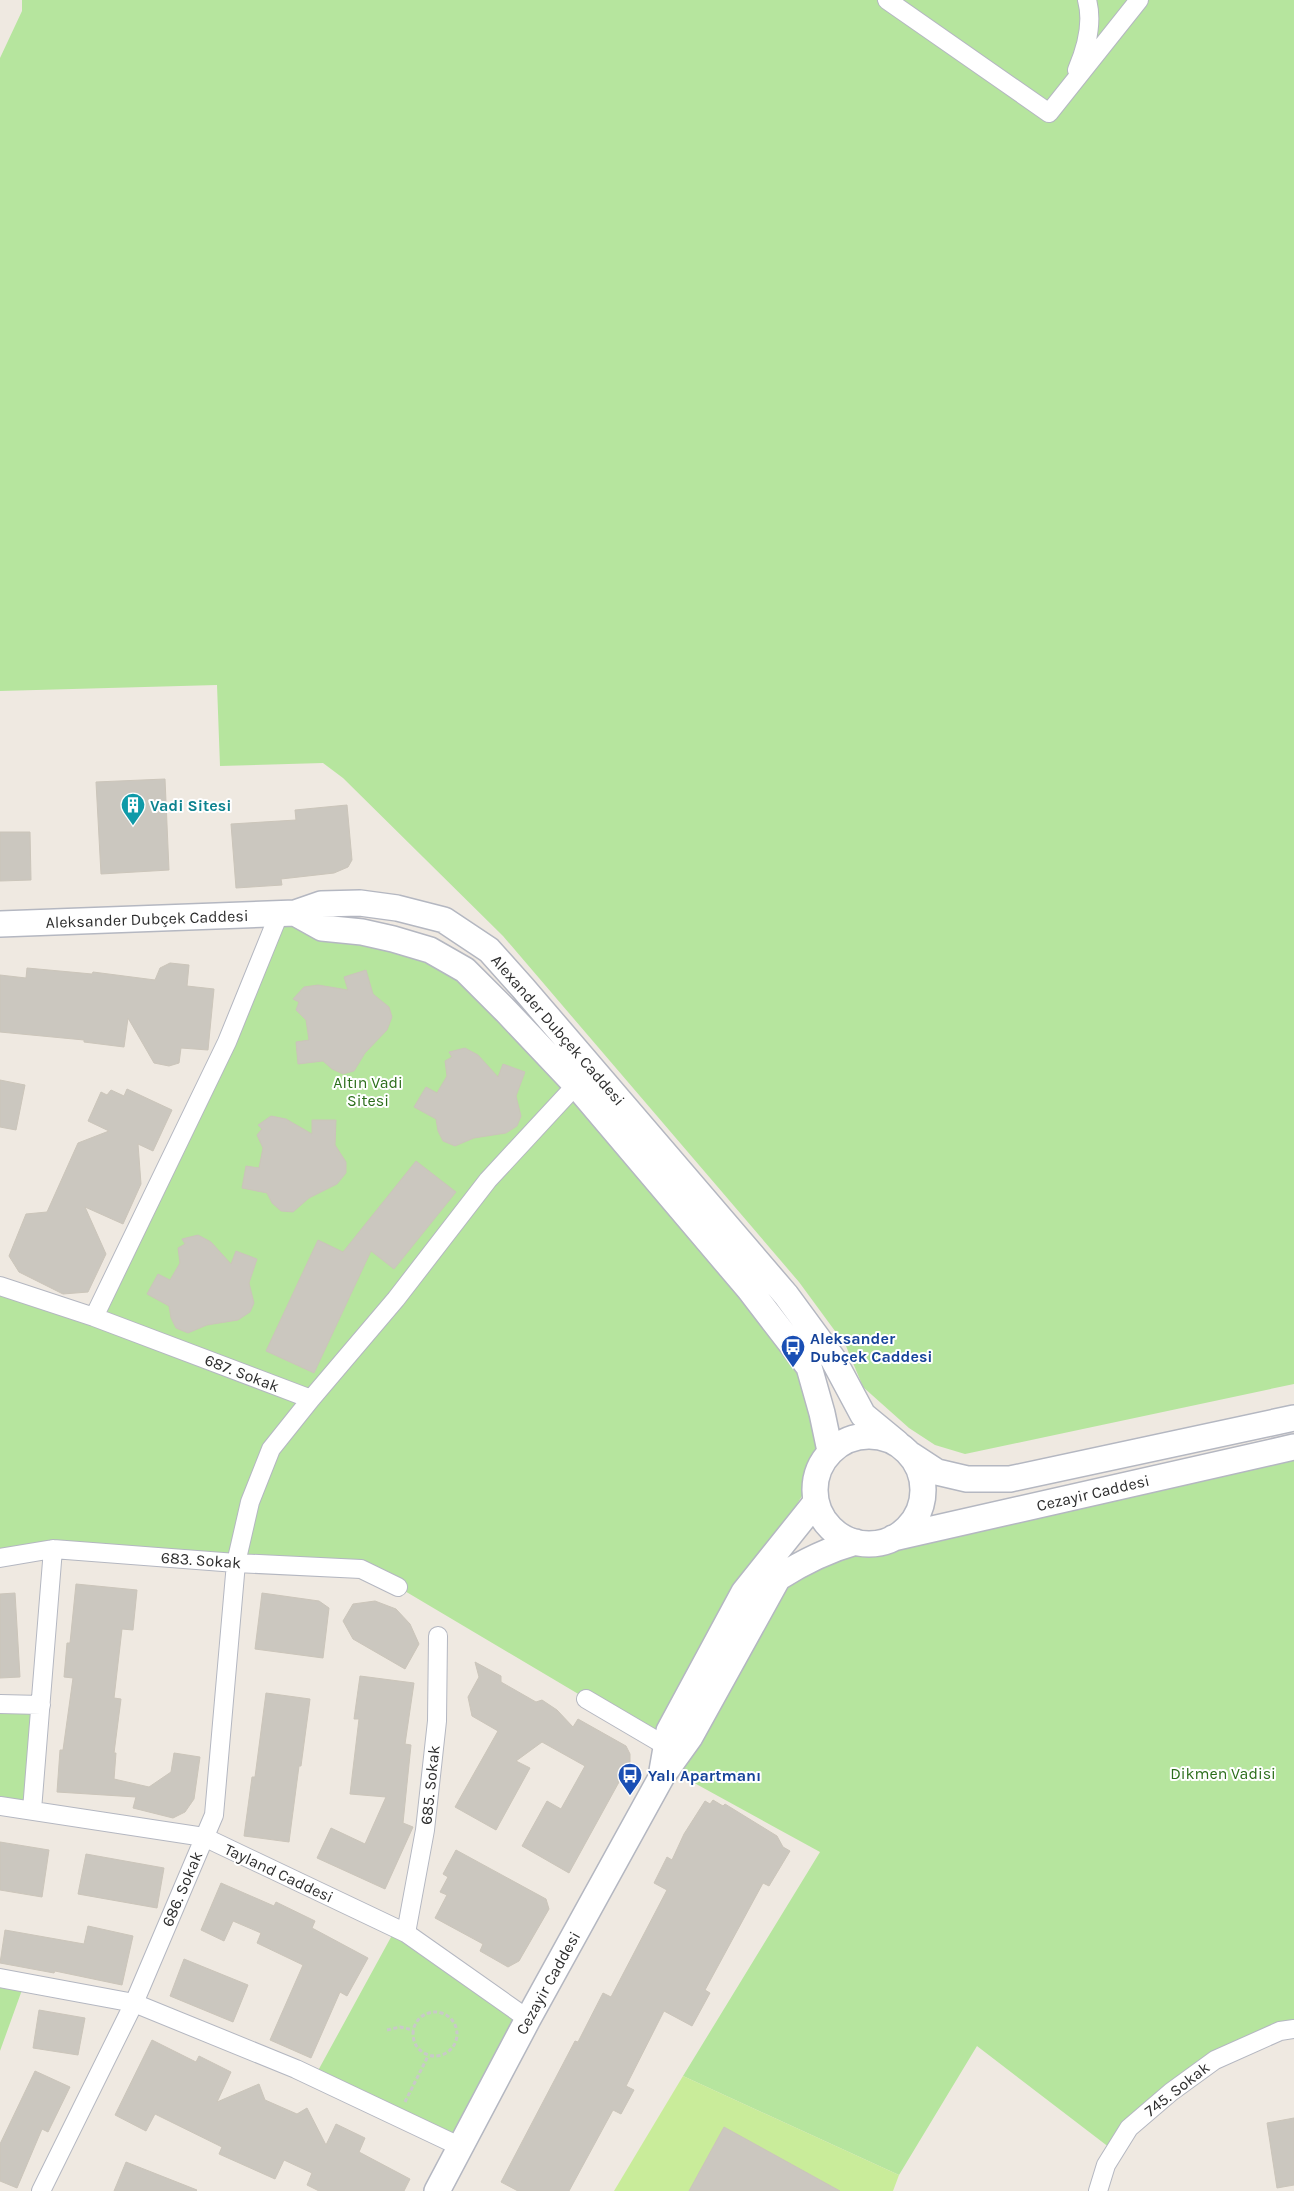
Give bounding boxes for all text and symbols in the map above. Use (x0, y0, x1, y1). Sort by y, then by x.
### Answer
building icon: Vadi Sitesi (120, 792, 146, 826)
place label: Vadi Sitesi (150, 796, 231, 815)
street label: Aleksander Dubçek Caddesi (45, 906, 249, 932)
street label: Alexander Dubçek Caddesi (487, 951, 629, 1109)
park label: Altın Vadi Sitesi (333, 1073, 403, 1110)
place label: Aleksander Dubçek Caddesi (810, 1329, 933, 1366)
bus stop icon: Aleksander Dubçek Caddesi (780, 1334, 806, 1368)
street label: 687. Sokak (202, 1350, 282, 1396)
street label: Cezayir Caddesi (1035, 1471, 1151, 1515)
street label: 683. Sokak (160, 1548, 242, 1572)
street label: 685. Sokak (416, 1744, 444, 1826)
bus stop icon: Yalı Apartmanı (617, 1762, 643, 1796)
park label: Dikmen Vadisi (1170, 1764, 1276, 1783)
place label: Yalı Apartmanı (648, 1766, 761, 1785)
street label: Tayland Caddesi (221, 1839, 337, 1907)
street label: 686. Sokak (158, 1848, 206, 1930)
street label: Cezayir Caddesi (512, 1928, 584, 2038)
street label: 745. Sokak (1141, 2058, 1213, 2120)

